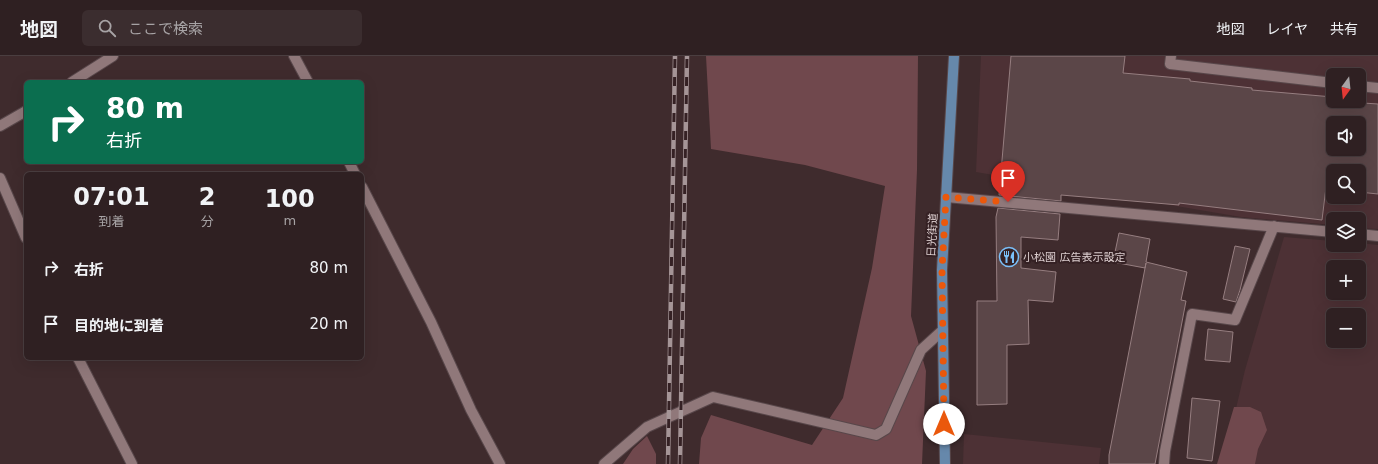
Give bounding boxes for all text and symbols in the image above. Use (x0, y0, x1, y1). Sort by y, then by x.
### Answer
search box (82, 10, 362, 46)
icon: search (96, 17, 118, 39)
text: 地図 (20, 18, 58, 40)
text: ここで検索 (128, 20, 203, 38)
text: 地図 (1216, 21, 1244, 37)
text: レイヤ (1266, 21, 1308, 37)
text: 共有 (1330, 21, 1358, 37)
north arrow (1326, 68, 1366, 108)
map controls (1326, 68, 1366, 348)
text: 80 m (106, 92, 184, 125)
icon: right (40, 96, 92, 148)
button: sound (1326, 116, 1366, 156)
text: 右折 (106, 130, 142, 151)
pin (991, 161, 1025, 202)
button: search (1326, 164, 1366, 204)
icon: arrive (997, 167, 1019, 189)
text: 07:01 (73, 183, 150, 211)
text: 2 (199, 183, 215, 211)
text: 100 (265, 185, 315, 213)
button: layers (1326, 212, 1366, 252)
text: m (283, 213, 296, 228)
street label: 日光街道 (925, 213, 940, 257)
text: 到着 (98, 214, 124, 229)
text: 分 (201, 214, 214, 229)
restaurant icon: 小松園 広告表示設定 (998, 246, 1020, 268)
place label: 小松園 広告表示設定 (1023, 251, 1126, 264)
icon: right (40, 257, 62, 279)
text: 80 m (310, 259, 348, 277)
button: + (1326, 260, 1366, 300)
text: 右折 (74, 261, 104, 279)
button: − (1326, 308, 1366, 348)
icon: arrive (40, 313, 62, 335)
text: 20 m (310, 315, 348, 333)
text: 目的地に到着 (74, 317, 164, 335)
position arrow (923, 403, 965, 445)

